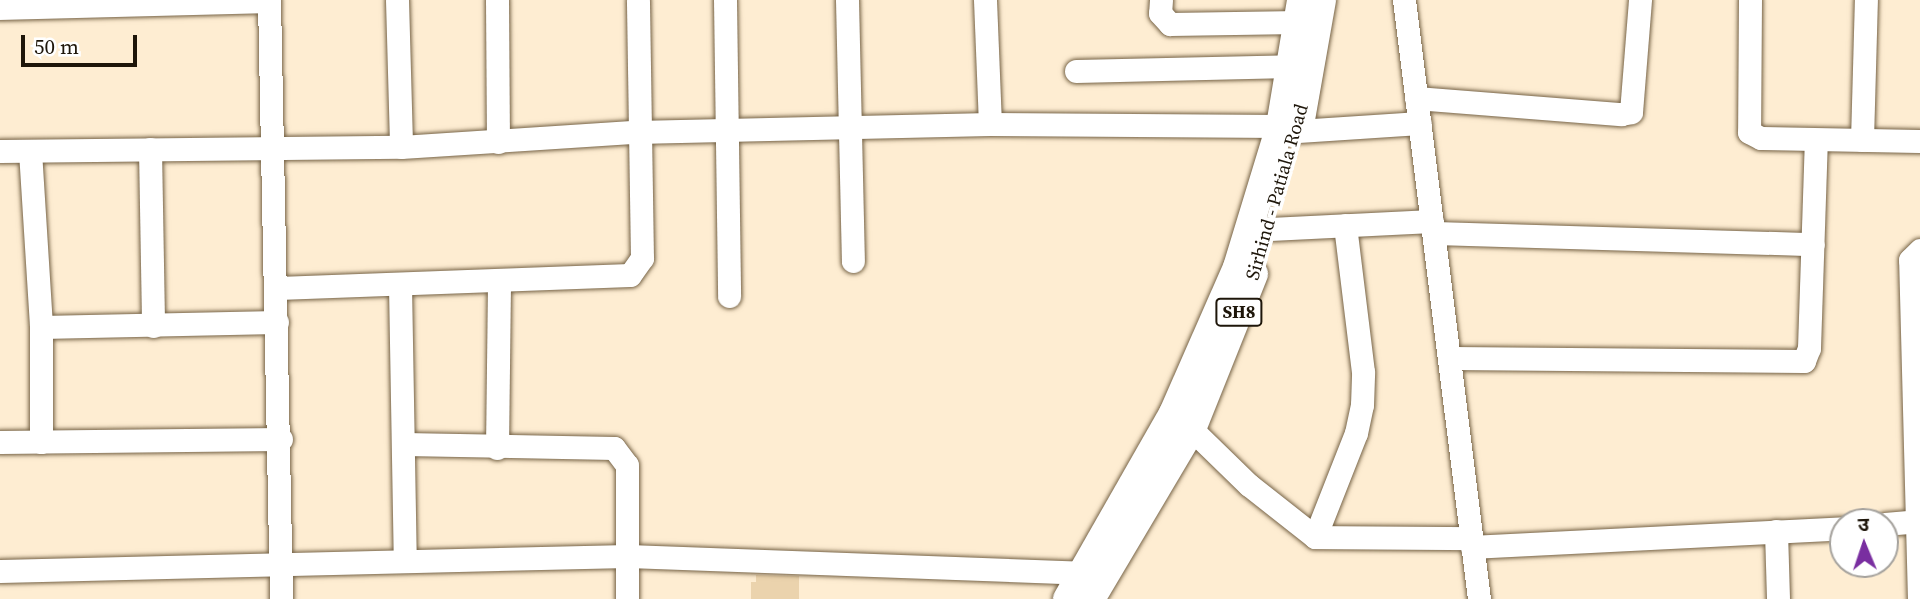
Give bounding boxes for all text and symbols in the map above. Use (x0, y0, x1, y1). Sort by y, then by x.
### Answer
scale bar (24, 21, 140, 65)
text: 50 m (34, 32, 79, 61)
street label: Sirhind - Patiala Road (1241, 101, 1313, 283)
road number: SH8 (1214, 298, 1264, 326)
north arrow (1829, 508, 1899, 578)
text: उ (1857, 511, 1869, 537)

